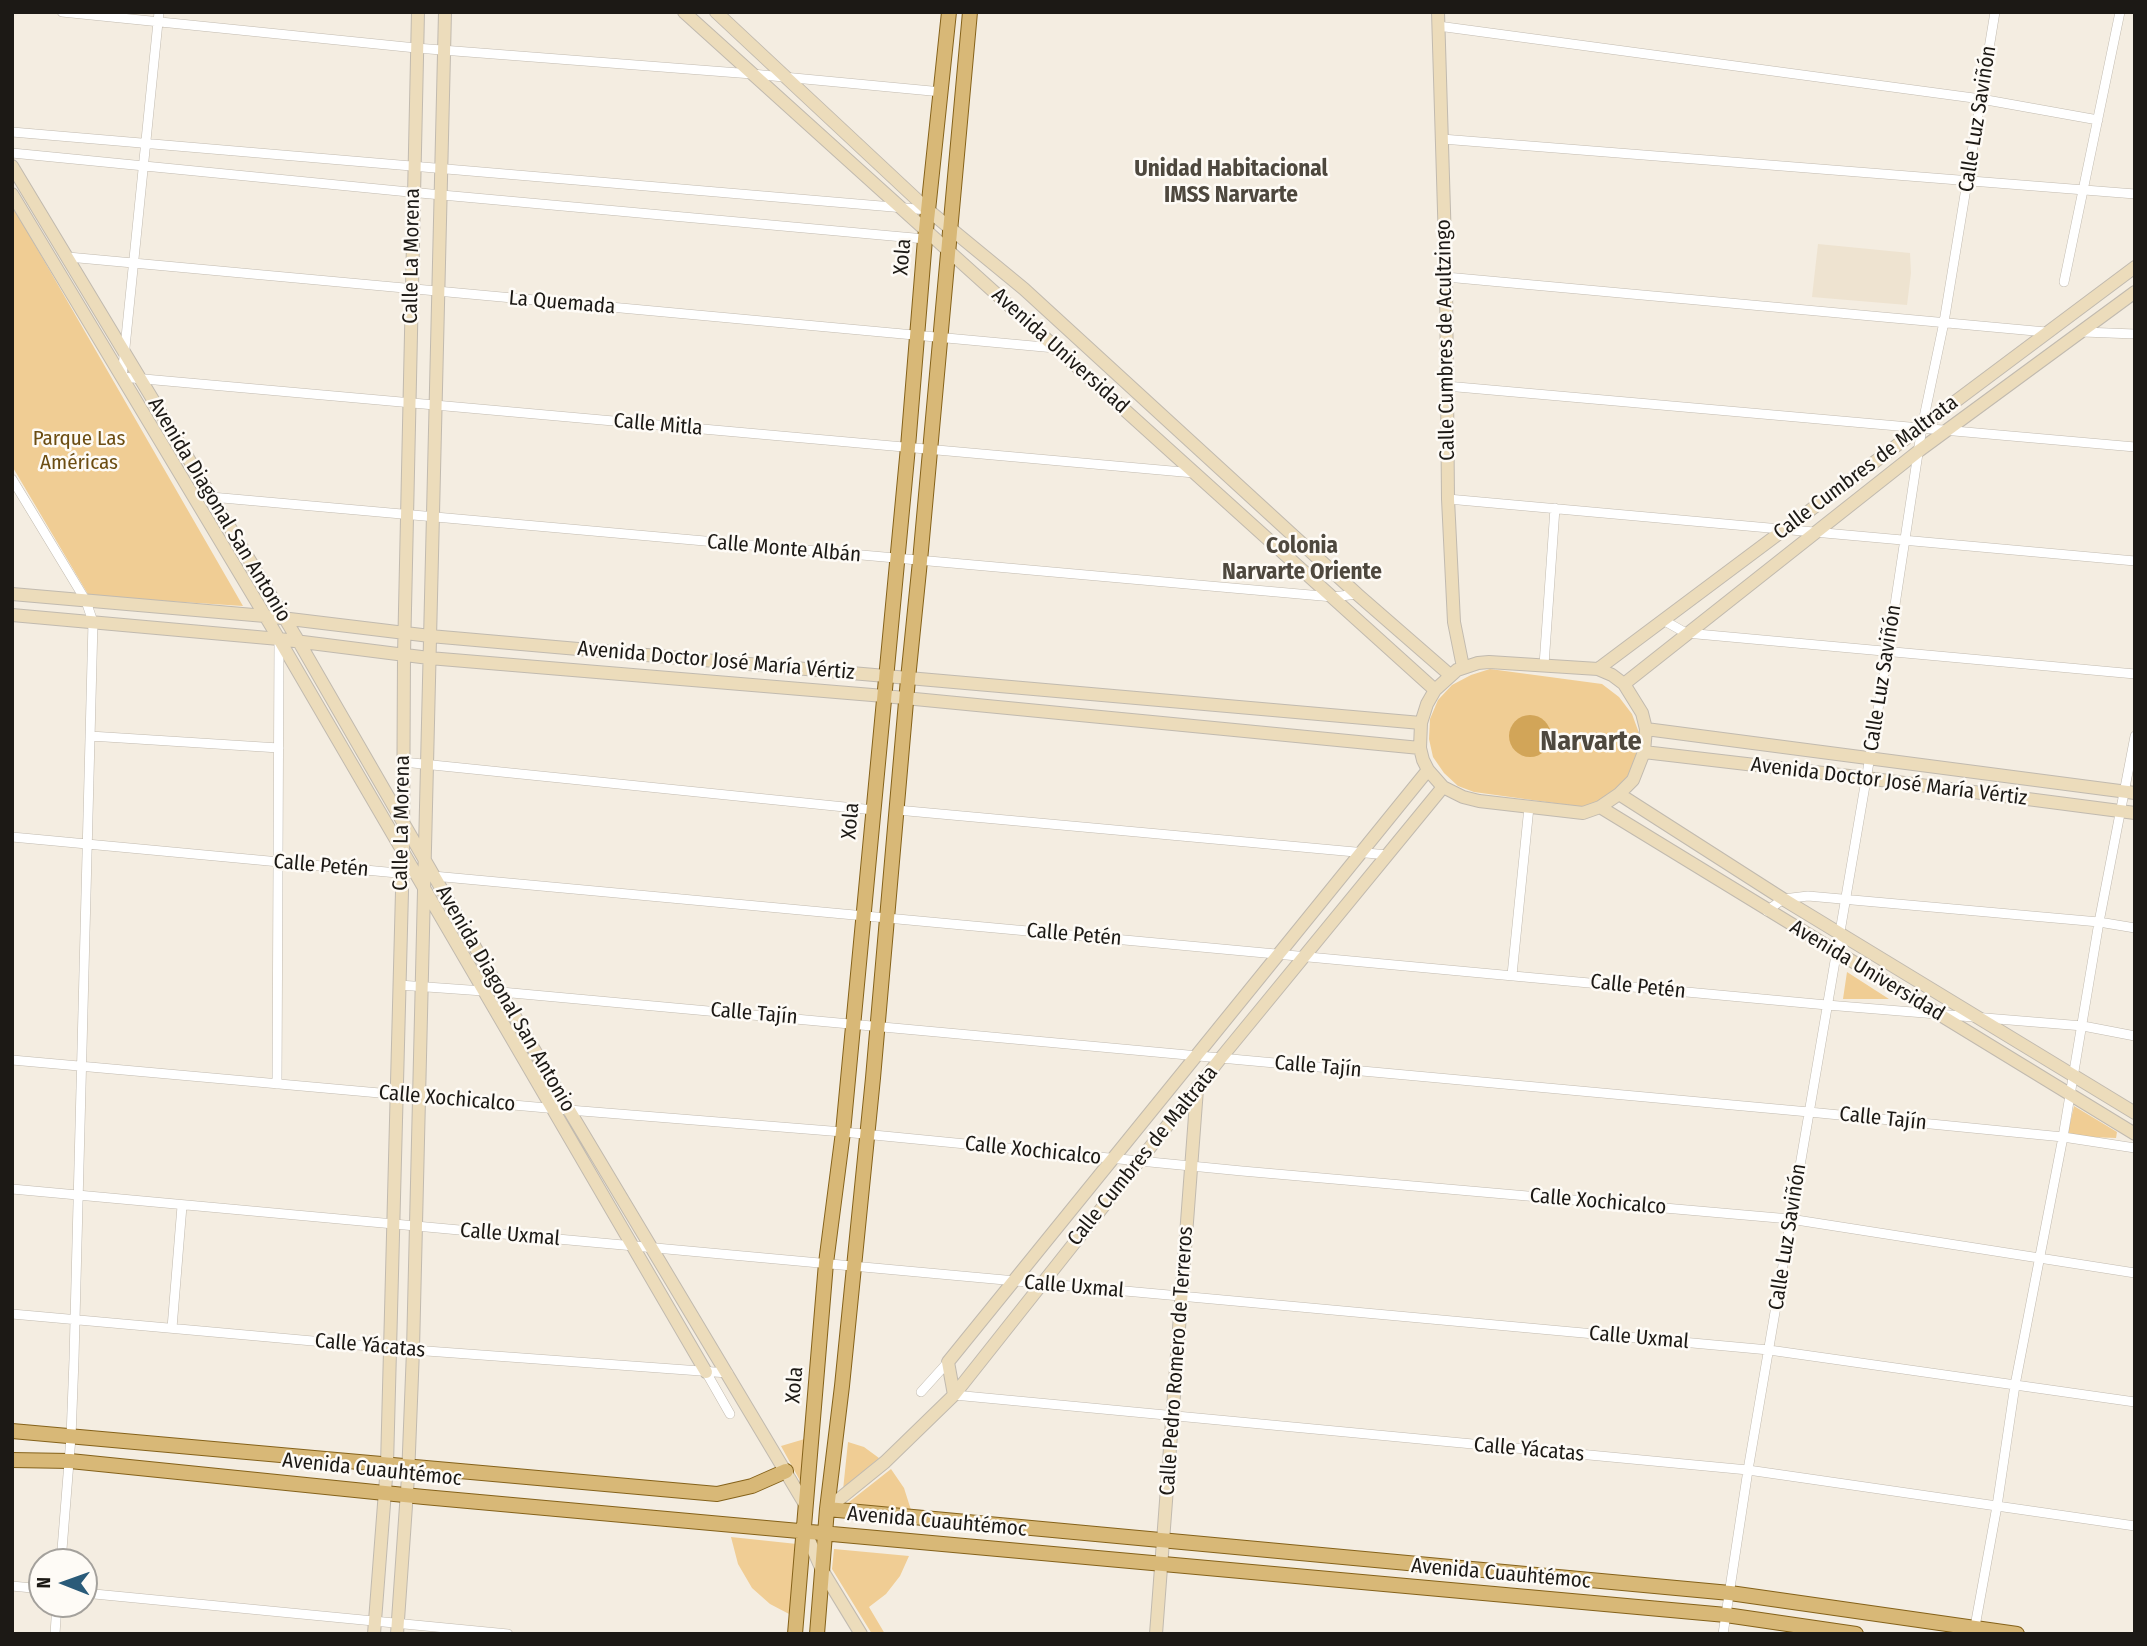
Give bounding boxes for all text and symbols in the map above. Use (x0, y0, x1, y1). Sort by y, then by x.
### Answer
street label: Calle Luz Saviñón (1954, 44, 2002, 194)
district label: Unidad Habitacional IMSS Narvarte (1134, 156, 1328, 210)
street label: Calle La Morena (398, 188, 426, 324)
street label: Calle Cumbres de Acultzingo (1431, 219, 1461, 461)
street label: Xola (889, 238, 917, 276)
street label: Avenida Universidad (986, 283, 1134, 419)
street label: La Quemada (508, 286, 616, 320)
street label: Calle Cumbres de Maltrata (1769, 390, 1963, 546)
street label: Avenida Diagonal San Antonio (142, 393, 296, 627)
street label: Calle Mitla (612, 409, 704, 441)
park label: Parque Las Américas (33, 426, 125, 476)
street label: Calle Monte Albán (706, 530, 862, 568)
district label: Colonia Narvarte Oriente (1222, 533, 1382, 587)
street label: Calle Luz Saviñón (1859, 603, 1907, 753)
street label: Avenida Doctor José María Vértiz (576, 636, 856, 686)
district label: Narvarte (1540, 725, 1642, 759)
street label: Avenida Doctor José María Vértiz (1749, 753, 2029, 811)
street label: Calle La Morena (388, 755, 416, 891)
street label: Xola (837, 802, 865, 840)
street label: Calle Petén (272, 849, 370, 883)
street label: Avenida Diagonal San Antonio (430, 881, 580, 1117)
street label: Avenida Universidad (1785, 915, 1949, 1027)
street label: Calle Petén (1025, 918, 1123, 952)
street label: Calle Petén (1589, 969, 1687, 1005)
street label: Calle Tajín (709, 998, 799, 1030)
street label: Calle Tajín (1273, 1051, 1363, 1083)
street label: Calle Cumbres de Maltrata (1063, 1061, 1223, 1251)
street label: Calle Xochicalco (378, 1080, 516, 1118)
street label: Calle Tajín (1838, 1102, 1928, 1136)
street label: Calle Xochicalco (964, 1131, 1102, 1171)
street label: Calle Luz Saviñón (1764, 1162, 1812, 1312)
street label: Calle Xochicalco (1529, 1183, 1667, 1221)
street label: Calle Uxmal (459, 1218, 561, 1252)
street label: Calle Pedro Romero de Terreros (1155, 1226, 1199, 1496)
street label: Calle Uxmal (1023, 1270, 1125, 1304)
street label: Calle Uxmal (1588, 1321, 1690, 1355)
street label: Calle Yácatas (314, 1329, 426, 1363)
street label: Xola (781, 1366, 809, 1404)
street label: Calle Yácatas (1473, 1433, 1585, 1467)
street label: Avenida Cuauhtémoc (281, 1448, 463, 1492)
street label: Avenida Cuauhtémoc (846, 1502, 1028, 1542)
north arrow (28, 1548, 98, 1618)
street label: Avenida Cuauhtémoc (1410, 1554, 1592, 1594)
text: N (32, 1577, 55, 1589)

